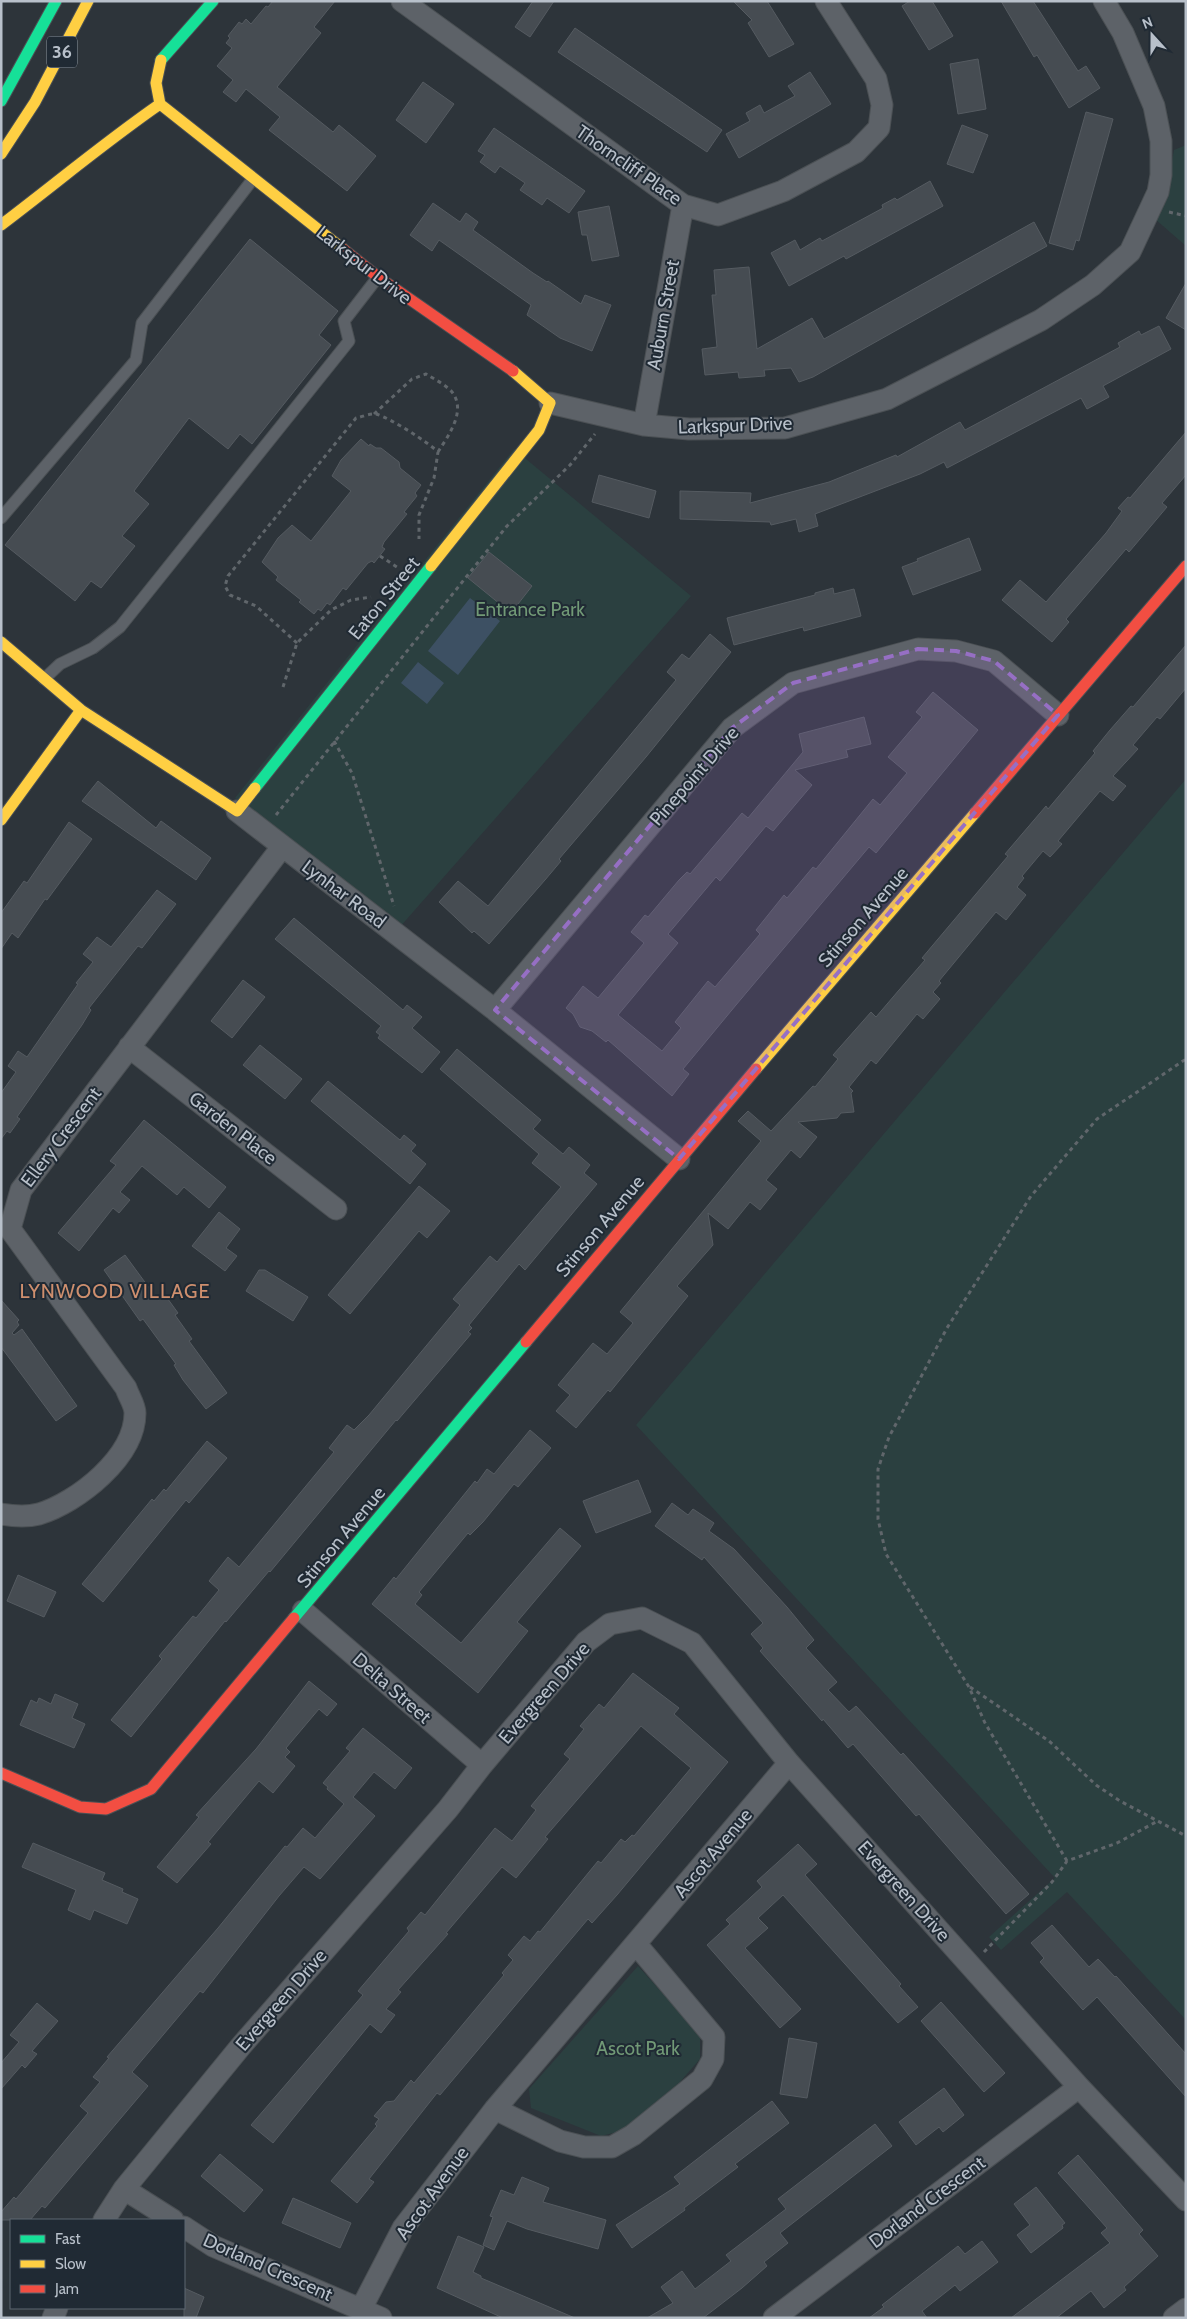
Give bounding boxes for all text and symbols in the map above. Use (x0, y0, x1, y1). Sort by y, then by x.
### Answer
north arrow (1127, 10, 1177, 60)
text: N (1139, 13, 1155, 33)
road number: 36 (47, 36, 77, 68)
street label: Thorncliff Place (572, 120, 687, 210)
street label: Larkspur Drive (312, 221, 416, 309)
street label: Auburn Street (642, 257, 684, 372)
street label: Larkspur Drive (677, 412, 793, 438)
street label: Eaton Street (344, 551, 425, 644)
park label: Entrance Park (475, 598, 585, 621)
street label: Pinepoint Drive (645, 721, 744, 830)
street label: Lynhar Road (297, 855, 391, 933)
street label: Stinson Avenue (813, 862, 913, 972)
street label: Ellery Crescent (16, 1082, 106, 1191)
street label: Garden Place (184, 1086, 282, 1170)
street label: Stinson Avenue (551, 1170, 649, 1281)
district label: LYNWOOD VILLAGE (19, 1279, 211, 1303)
street label: Stinson Avenue (292, 1481, 390, 1592)
street label: Evergreen Drive (494, 1637, 595, 1749)
street label: Delta Street (348, 1648, 436, 1729)
street label: Ascot Avenue (669, 1804, 757, 1902)
street label: Evergreen Drive (853, 1836, 955, 1946)
street label: Evergreen Drive (231, 1944, 332, 2056)
park label: Ascot Park (596, 2037, 680, 2060)
street label: Ascot Avenue (391, 2142, 474, 2244)
street label: Dorland Crescent (864, 2151, 990, 2253)
legend (10, 2219, 185, 2309)
street label: Dorland Crescent (200, 2228, 337, 2306)
text: Fast (55, 2230, 80, 2248)
text: Slow (55, 2255, 86, 2273)
text: Jam (54, 2280, 79, 2298)

